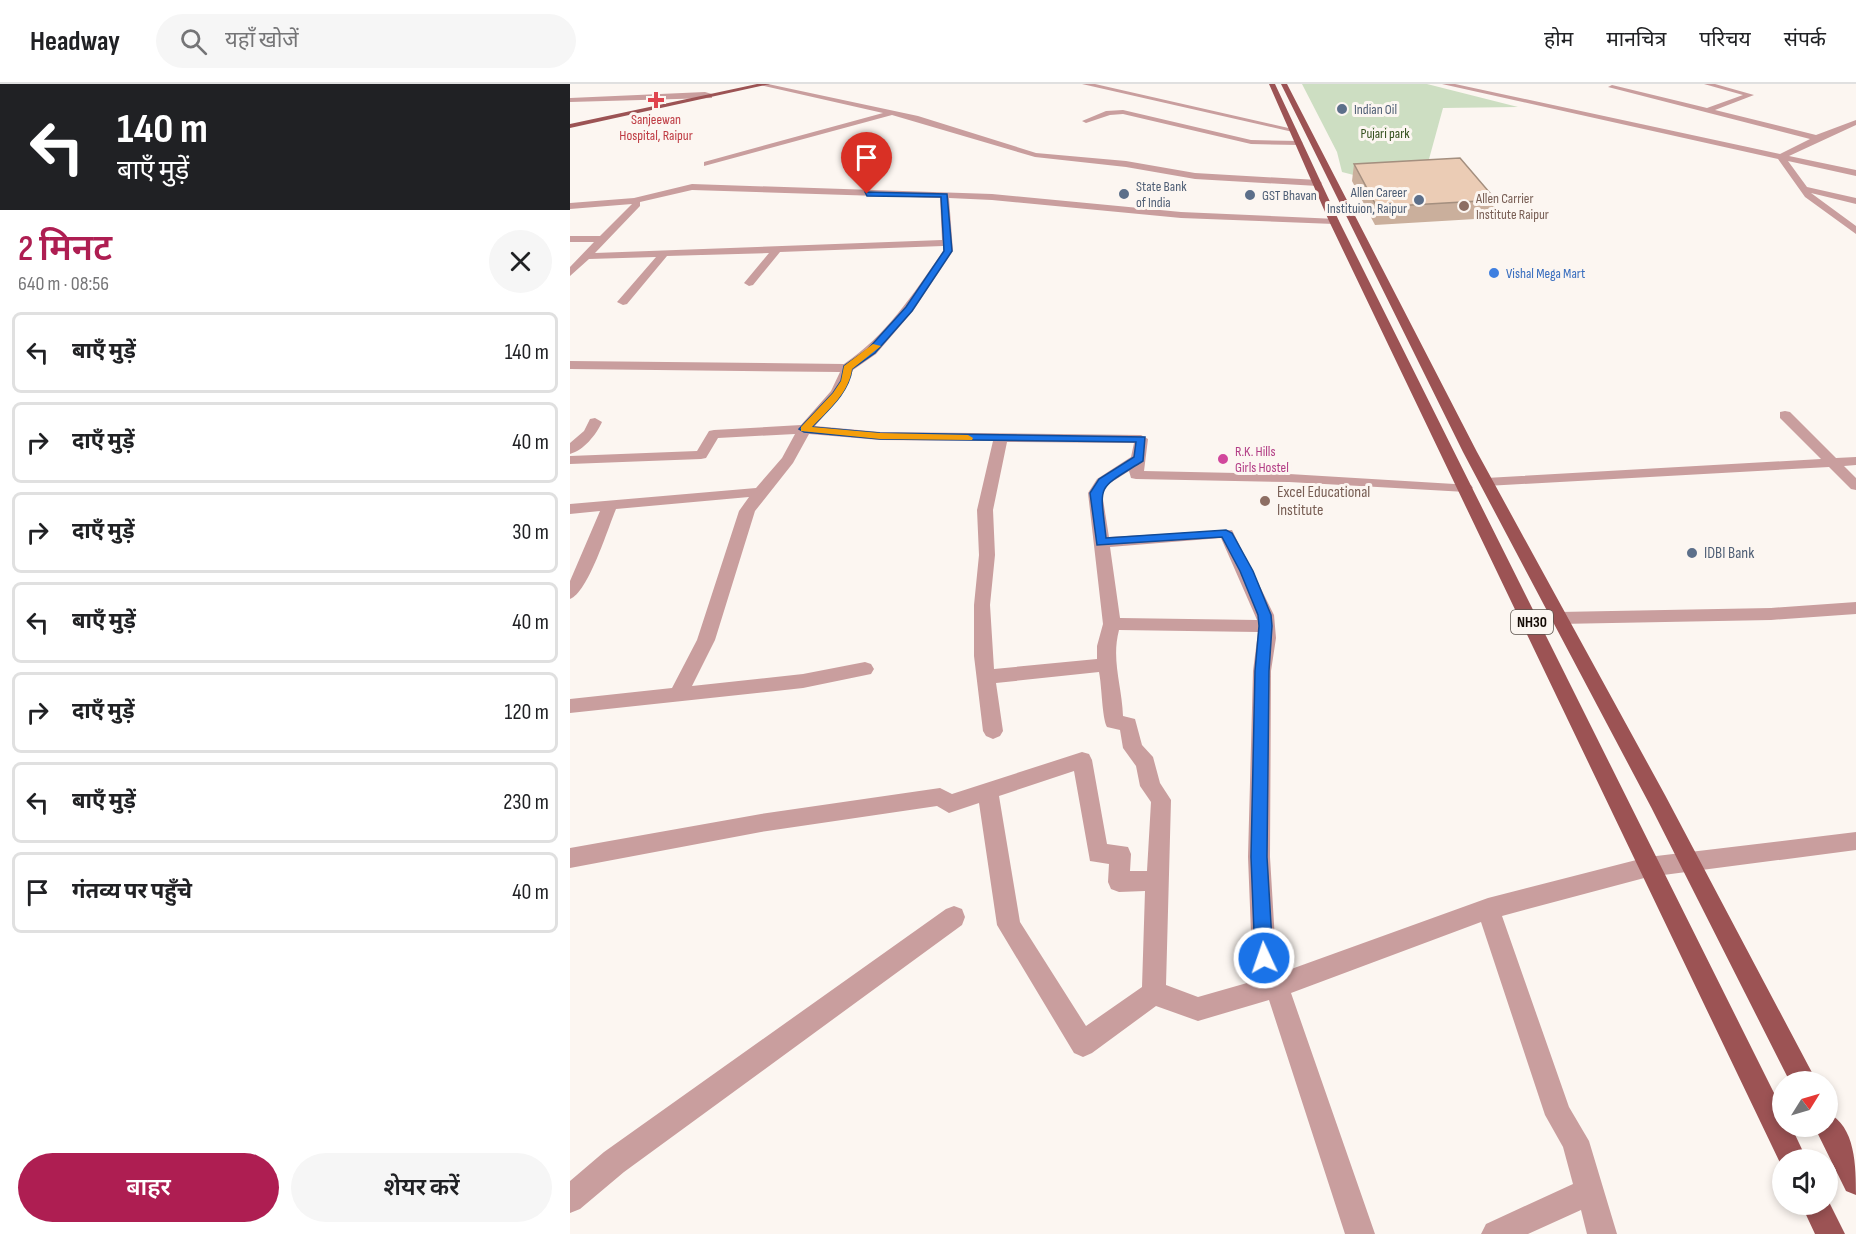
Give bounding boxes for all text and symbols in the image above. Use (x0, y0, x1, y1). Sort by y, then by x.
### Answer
search box (156, 14, 576, 68)
text: Headway (30, 25, 120, 58)
icon: search (177, 25, 210, 58)
text: यहाँ खोजें (225, 27, 299, 54)
text: होम (1544, 27, 1573, 52)
text: मानचित्र (1606, 27, 1666, 52)
text: परिचय (1699, 27, 1751, 52)
text: संपर्क (1784, 27, 1826, 52)
marker: Sanjeewan Hospital, Raipur (647, 91, 665, 109)
place label: Indian Oil (1354, 101, 1397, 118)
marker: Indian Oil (1335, 102, 1349, 116)
text: 140 m (117, 104, 208, 155)
icon: left (18, 108, 96, 186)
place label: Sanjeewan Hospital, Raipur (619, 111, 693, 144)
park label: Pujari park (1360, 125, 1410, 142)
pin (841, 132, 892, 194)
icon: arrive (850, 141, 883, 174)
text: बाएँ मुड़ें (117, 155, 189, 187)
place label: State Bank of India (1136, 178, 1187, 211)
place label: Allen Career Instituion, Raipur (1327, 184, 1407, 217)
marker: State Bank of India (1117, 187, 1131, 201)
place label: GST Bhavan (1262, 187, 1317, 204)
marker: GST Bhavan (1243, 188, 1257, 202)
place label: Allen Carrier Institute Raipur (1475, 190, 1549, 223)
marker: Allen Career Instituion, Raipur (1412, 193, 1426, 207)
marker: Allen Carrier Institute Raipur (1457, 199, 1471, 213)
text: 2 मिनट (18, 228, 112, 271)
button: close (489, 230, 552, 293)
place label: Vishal Mega Mart (1506, 265, 1585, 282)
marker: Vishal Mega Mart (1487, 266, 1501, 280)
text: 640 m · 08:56 (18, 272, 109, 296)
icon: left (21, 336, 54, 369)
text: बाएँ मुड़ें (72, 338, 136, 365)
text: 140 m (505, 339, 549, 366)
icon: right (21, 426, 54, 459)
text: दाएँ मुड़ें (72, 428, 135, 455)
text: 40 m (512, 429, 549, 456)
place label: R.K. Hills Girls Hostel (1235, 443, 1289, 476)
marker: R.K. Hills Girls Hostel (1216, 452, 1230, 466)
place label: Excel Educational Institute (1277, 483, 1370, 520)
marker: Excel Educational Institute (1258, 494, 1272, 508)
icon: right (21, 516, 54, 549)
text: दाएँ मुड़ें (72, 518, 135, 545)
text: 30 m (512, 519, 549, 546)
place label: IDBI Bank (1704, 544, 1754, 563)
marker: IDBI Bank (1685, 546, 1699, 560)
icon: left (21, 606, 54, 639)
text: बाएँ मुड़ें (72, 608, 136, 635)
text: 40 m (512, 609, 549, 636)
road number: NH30 (1511, 610, 1553, 634)
icon: right (21, 696, 54, 729)
text: दाएँ मुड़ें (72, 698, 135, 725)
text: 120 m (505, 699, 549, 726)
icon: left (21, 786, 54, 819)
text: बाएँ मुड़ें (72, 788, 136, 815)
text: 230 m (503, 789, 549, 816)
icon: arrive (21, 876, 54, 909)
text: गंतव्य पर पहुँचे (72, 878, 192, 905)
text: 40 m (512, 879, 549, 906)
position arrow (1232, 926, 1296, 990)
north arrow (1772, 1071, 1838, 1137)
map controls (1772, 1071, 1838, 1215)
button: sound (1772, 1149, 1838, 1215)
button: बाहर (18, 1153, 279, 1222)
button: शेयर करें (291, 1153, 552, 1222)

